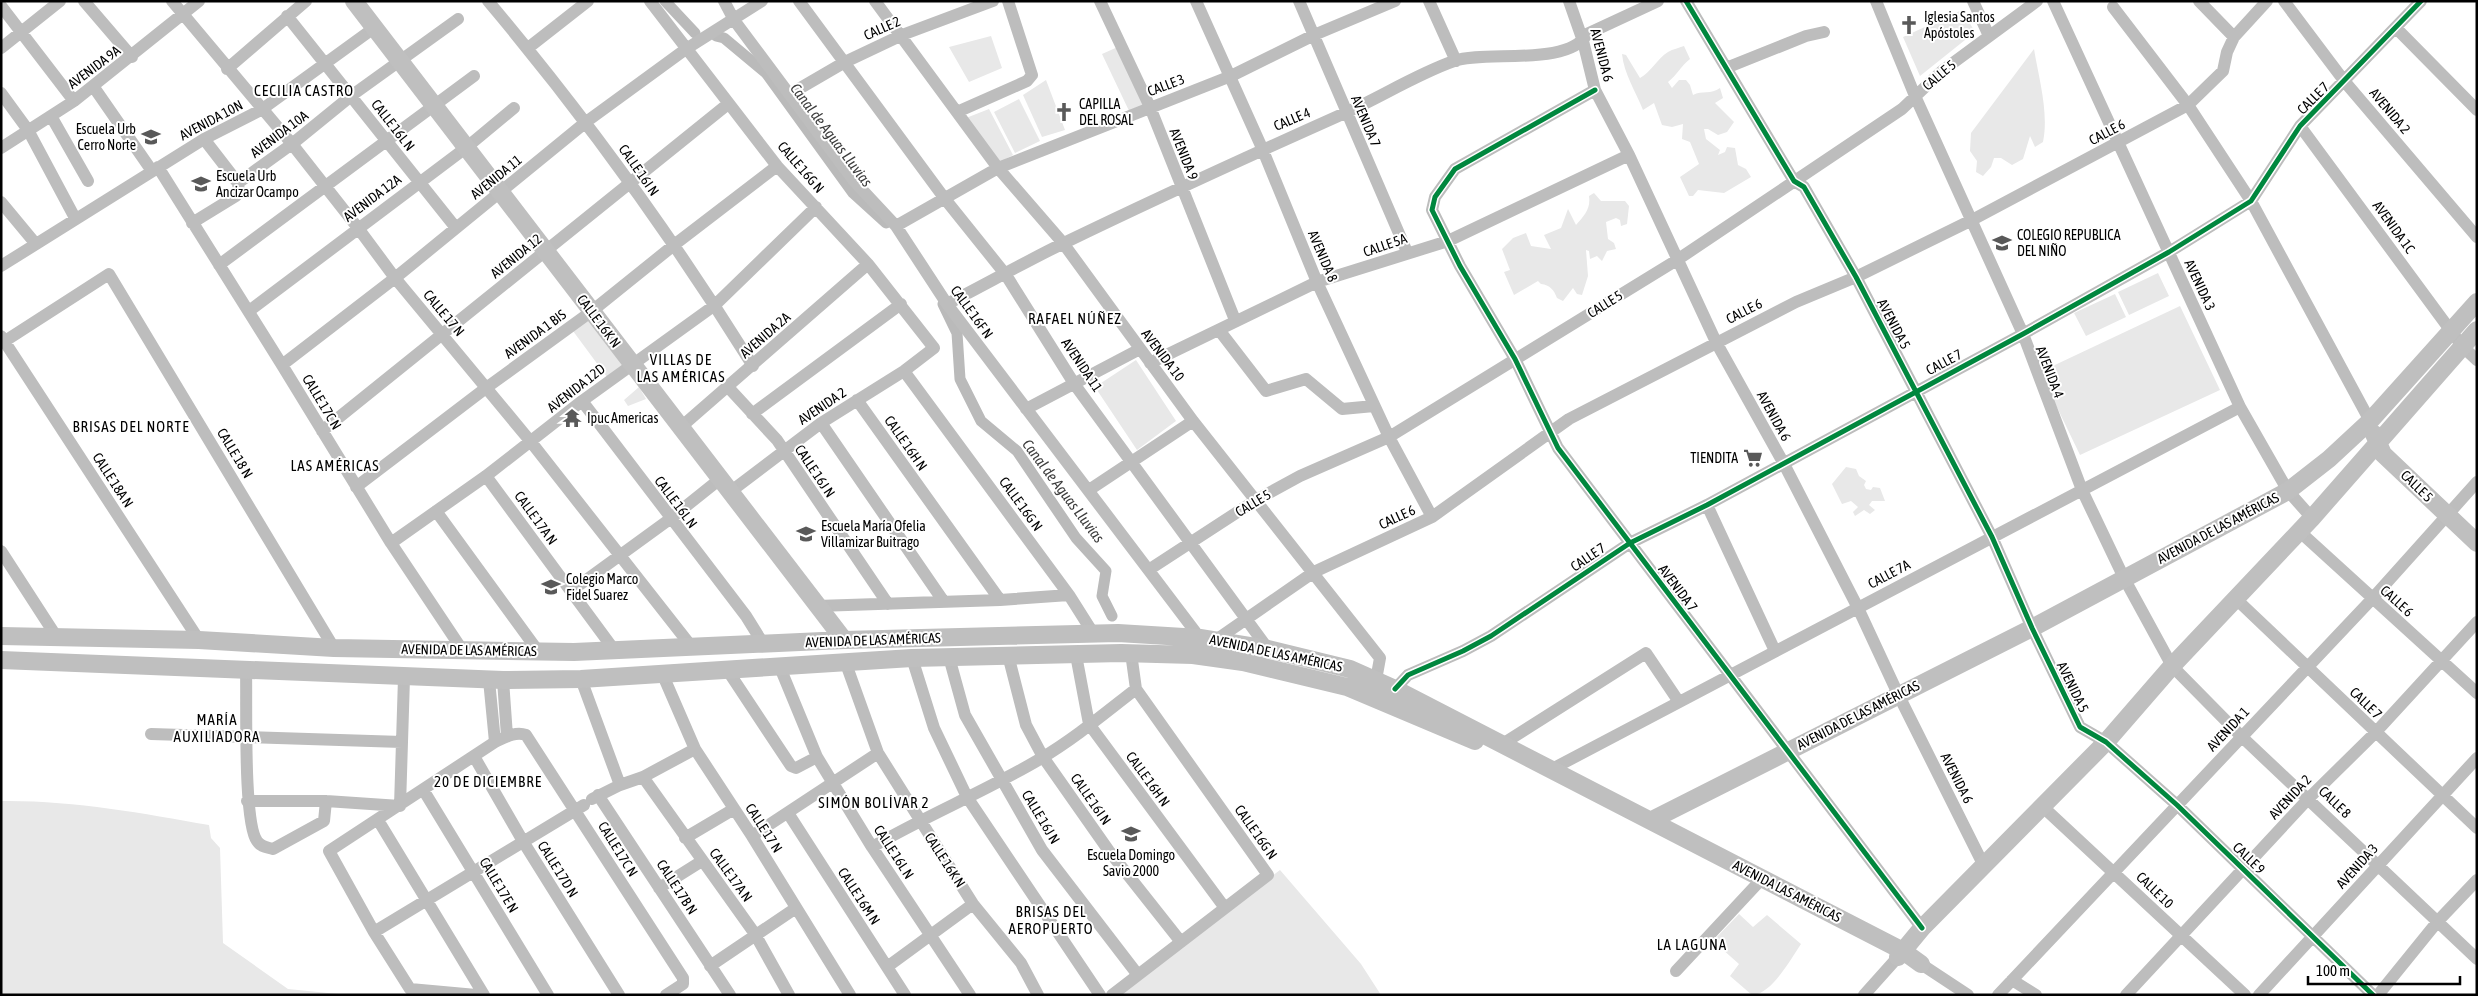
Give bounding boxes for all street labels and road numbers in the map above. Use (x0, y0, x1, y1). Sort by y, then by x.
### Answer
street label: CALLE 2 (861, 13, 903, 43)
street label: AVENIDA 6 (1587, 27, 1617, 84)
street label: AVENIDA 9A (65, 42, 123, 92)
street label: CALLE 5 (1919, 57, 1959, 93)
street label: CALLE 3 (1145, 71, 1187, 99)
street label: CALLE 7 (2294, 79, 2332, 117)
street label: AVENIDA 2 (2366, 85, 2414, 137)
street label: AVENIDA 7 (1348, 93, 1384, 149)
street label: CALLE 16L N (368, 96, 418, 154)
street label: AVENIDA 10N (177, 97, 245, 143)
street label: CALLE 4 (1271, 104, 1313, 134)
street label: AVENIDA 10A (247, 107, 311, 161)
street label: CALLE 6 (2086, 116, 2128, 148)
street label: AVENIDA 9 (1166, 126, 1202, 182)
street label: CALLE 16G N (774, 138, 828, 196)
street label: CALLE 16I N (616, 141, 662, 199)
street label: AVENIDA 11 (467, 152, 525, 202)
street label: AVENIDA 12A (340, 171, 404, 225)
street label: AVENIDA 1C (2370, 198, 2419, 257)
street label: AVENIDA 8 (1305, 228, 1341, 285)
street label: CALLE 5A (1361, 230, 1409, 260)
street label: AVENIDA 12 (487, 231, 545, 281)
street label: AVENIDA 3 (2181, 257, 2219, 313)
street label: CALLE 16F N (948, 283, 996, 341)
street label: CALLE 17 N (420, 287, 468, 339)
street label: CALLE 5 (1584, 287, 1626, 321)
street label: CALLE 16K N (574, 291, 624, 351)
street label: CALLE 6 (1723, 295, 1765, 327)
street label: AVENIDA 5 (1874, 296, 1914, 352)
street label: AVENIDA 1 BIS (501, 306, 569, 362)
street label: AVENIDA 2A (737, 309, 793, 361)
street label: AVENIDA 10 (1138, 326, 1188, 385)
street label: AVENIDA 11 (1058, 335, 1106, 395)
street label: AVENIDA 4 (2033, 344, 2067, 401)
street label: CALLE 7 (1923, 346, 1965, 378)
street label: AVENIDA 12D (544, 360, 608, 416)
street label: CALLE 17C N (299, 372, 345, 432)
street label: AVENIDA 2 (795, 384, 849, 428)
street label: AVENIDA 6 (1754, 388, 1794, 444)
street label: CALLE 16H N (881, 412, 931, 474)
street label: CALLE 18 N (214, 425, 256, 481)
street label: CALLE 16J N (792, 442, 838, 500)
street label: CALLE 18A N (89, 450, 137, 510)
street label: CALLE 5 (2398, 467, 2436, 505)
street label: CALLE 16L N (651, 473, 701, 531)
street label: CALLE 16G N (996, 474, 1046, 534)
street label: CALLE 5 (1232, 486, 1274, 520)
street label: CALLE 17A N (511, 488, 561, 548)
street label: AVENIDA DE LAS AMÉRICAS (2154, 489, 2282, 567)
street label: CALLE 6 (1376, 501, 1418, 532)
street label: CALLE 7 (1568, 540, 1608, 574)
street label: CALLE 7A (1865, 556, 1913, 592)
street label: AVENIDA 7 (1655, 561, 1701, 615)
street label: CALLE 6 (2377, 582, 2417, 620)
street label: AVENIDA DE LAS AMÉRICAS (805, 630, 941, 650)
street label: AVENIDA DE LAS AMÉRICAS (1208, 631, 1344, 675)
street label: AVENIDA DE LAS AMÉRICAS (401, 641, 537, 659)
street label: AVENIDA 5 (2054, 659, 2092, 715)
street label: AVENIDA DE LAS AMÉRICAS (1794, 677, 1922, 753)
street label: CALLE 7 (2347, 684, 2385, 722)
street label: AVENIDA 1 (2204, 704, 2252, 754)
street label: CALLE 16H N (1123, 749, 1173, 809)
street label: AVENIDA 6 (1938, 750, 1977, 806)
street label: CALLE 16I N (1068, 770, 1114, 828)
street label: AVENIDA 2 (2266, 772, 2314, 822)
street label: CALLE 8 (2316, 783, 2355, 821)
street label: CALLE 16J N (1019, 787, 1063, 847)
street label: CALLE 17 N (742, 800, 786, 856)
street label: CALLE 16G N (1231, 802, 1281, 862)
street label: CALLE 17C N (595, 819, 641, 879)
street label: CALLE 16L N (871, 822, 917, 882)
street label: CALLE 16K N (921, 830, 969, 890)
street label: CALLE 17D N (535, 838, 581, 900)
street label: CALLE 9 (2230, 839, 2268, 877)
street label: AVENIDA 3 (2333, 840, 2381, 892)
street label: CALLE 17A N (706, 845, 756, 905)
street label: CALLE 17E N (476, 855, 522, 915)
street label: CALLE 17B N (653, 857, 701, 917)
street label: AVENIDA LAS AMÉRICAS (1730, 857, 1844, 925)
street label: CALLE 16M N (835, 865, 883, 927)
street label: CALLE 10 (2133, 869, 2177, 912)

